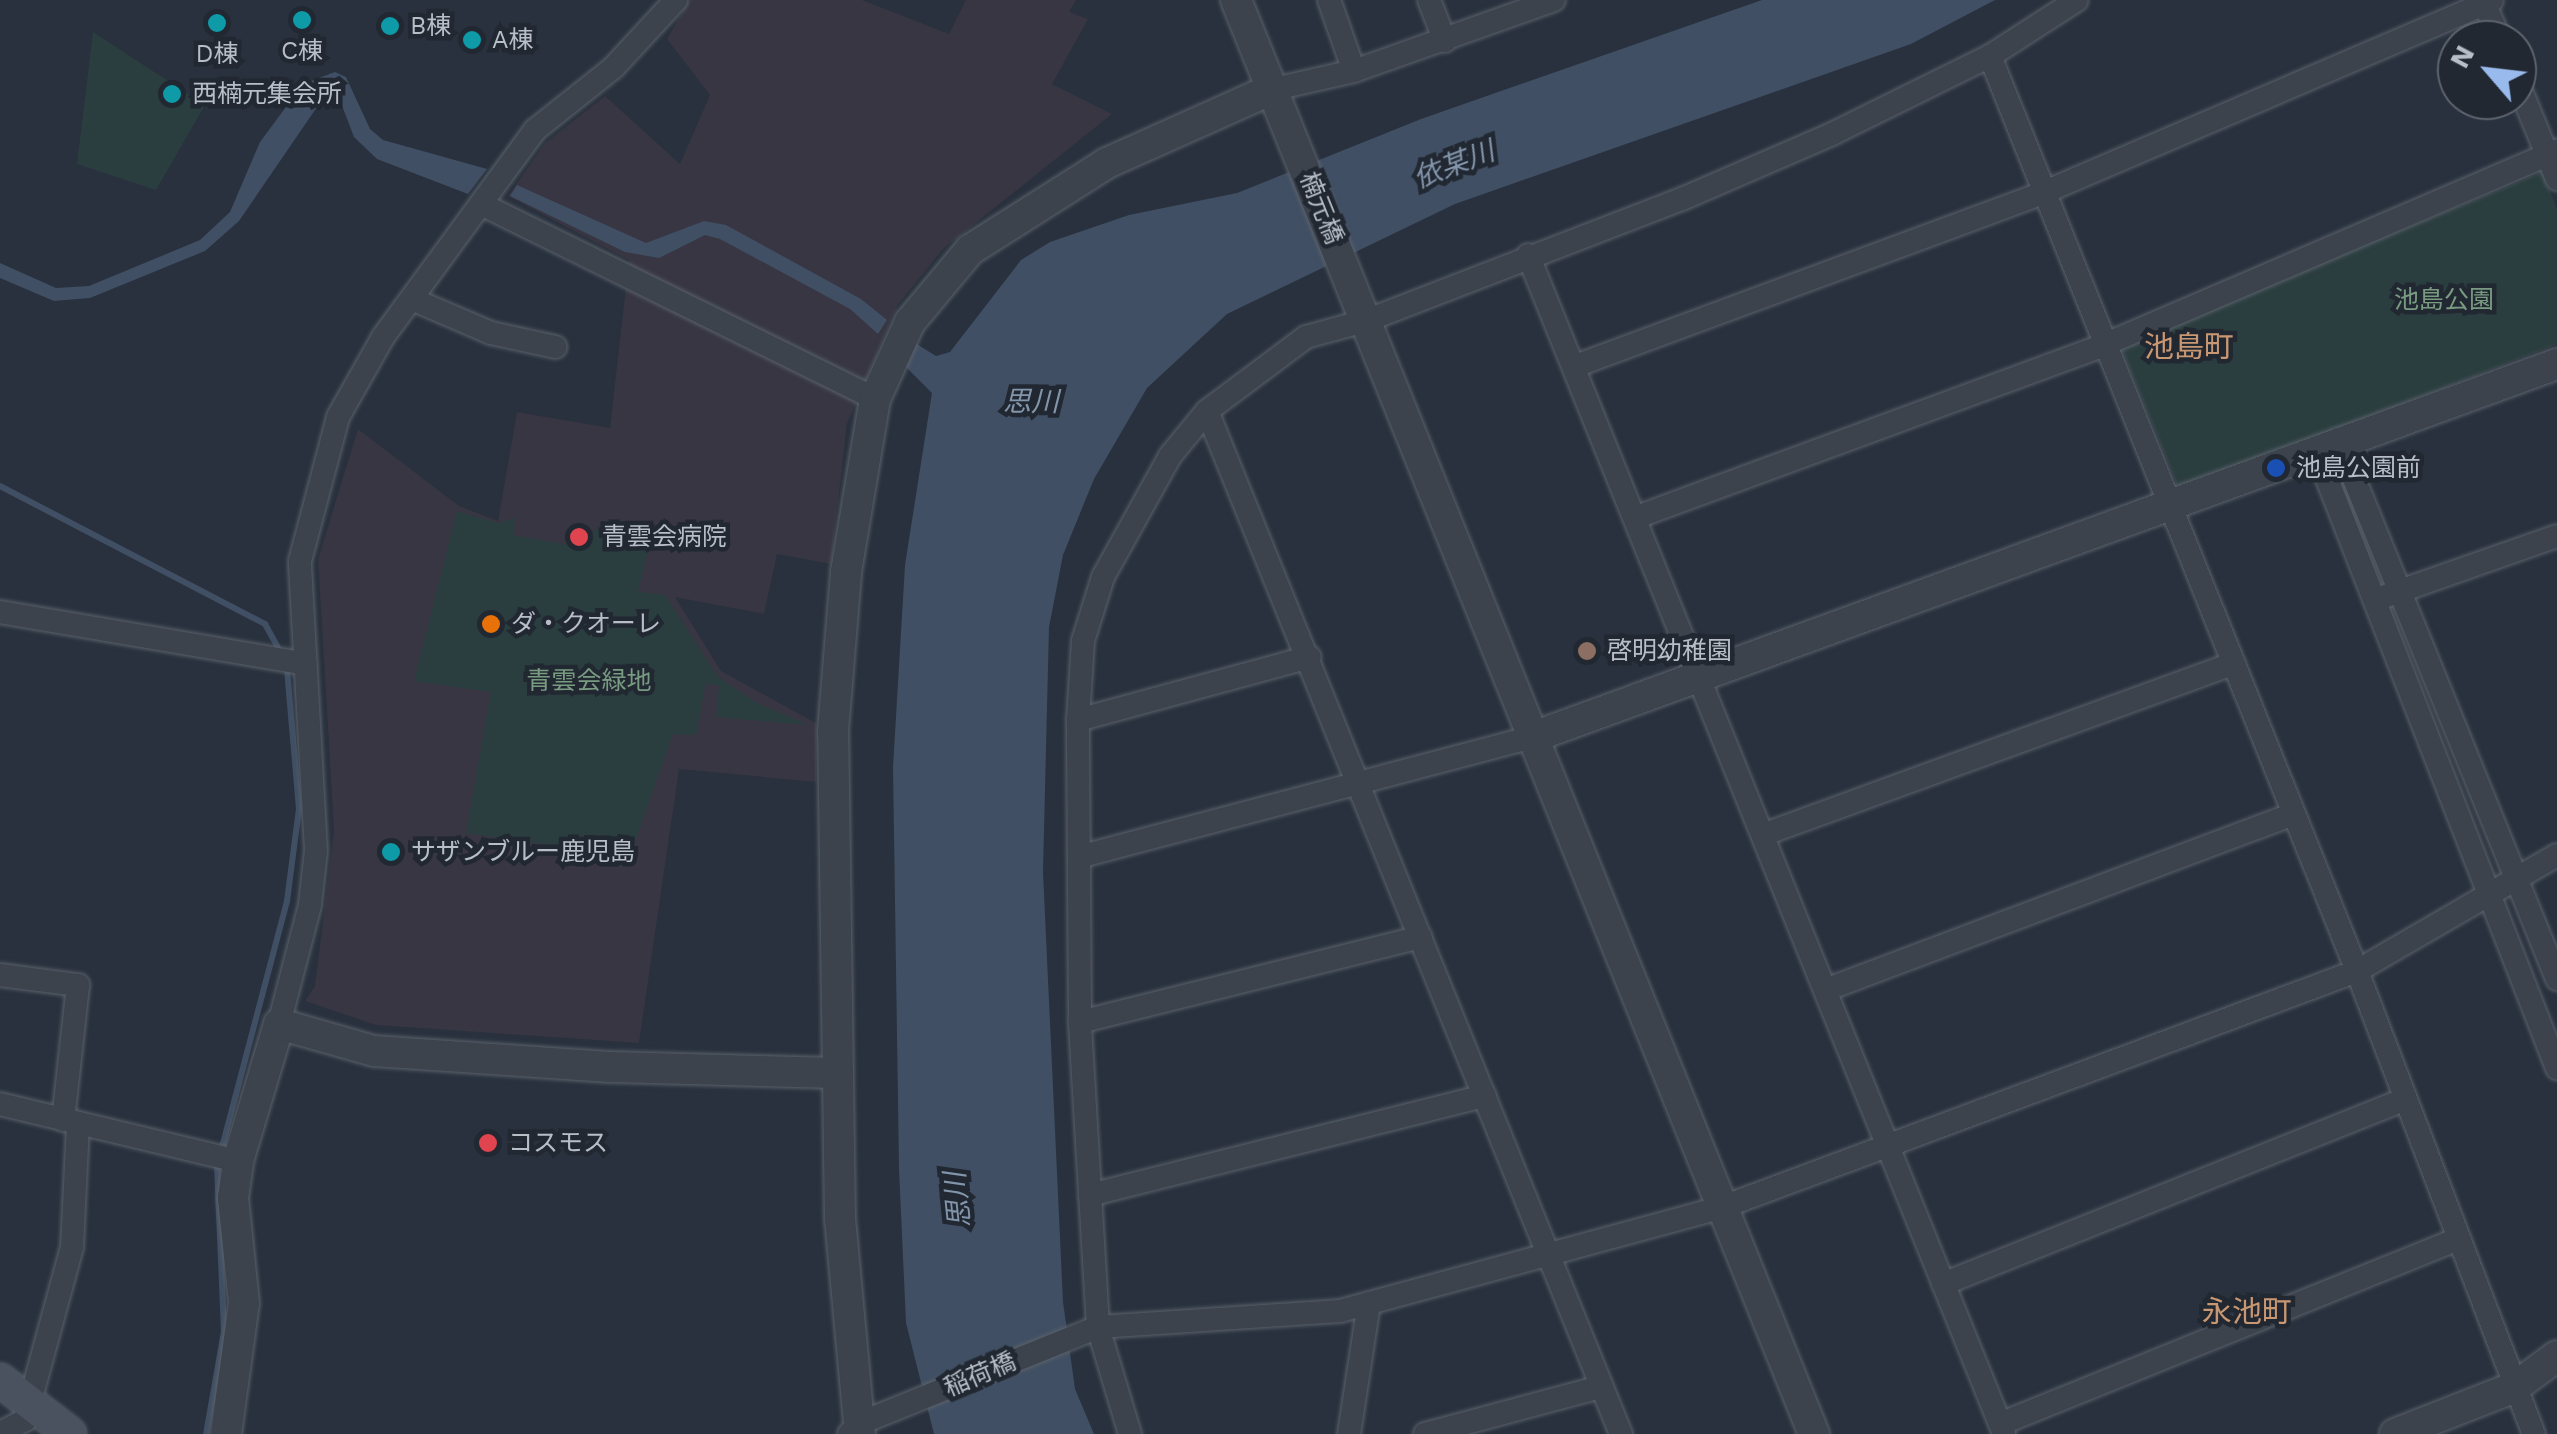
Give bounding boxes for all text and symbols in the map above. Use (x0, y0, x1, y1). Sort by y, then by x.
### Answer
marker: C棟 (291, 9, 313, 31)
place label: B棟 (410, 11, 451, 41)
marker: D棟 (206, 12, 228, 34)
marker: B棟 (379, 15, 401, 37)
north arrow (2437, 20, 2537, 120)
place label: A棟 (492, 25, 533, 55)
marker: A棟 (461, 29, 483, 51)
place label: C棟 (281, 36, 323, 66)
place label: D棟 (195, 39, 239, 69)
text: N (2442, 40, 2481, 74)
place label: 西楠元集会所 (192, 79, 342, 109)
marker: 西楠元集会所 (161, 83, 183, 105)
water label: 依某川 (1409, 134, 1499, 196)
street label: 楠元橋 (1293, 168, 1349, 248)
park label: 池島公園 (2394, 285, 2494, 315)
district label: 池島町 (2144, 329, 2234, 365)
water label: 思川 (1003, 385, 1059, 419)
place label: 池島公園前 (2296, 453, 2421, 483)
marker: 池島公園前 (2265, 457, 2287, 479)
place label: 青雲会病院 (602, 522, 727, 552)
marker: 青雲会病院 (566, 524, 592, 550)
place label: ダ・クオーレ (511, 609, 661, 639)
marker: ダ・クオーレ (480, 613, 502, 635)
place label: 啓明幼稚園 (1607, 636, 1732, 666)
marker: 啓明幼稚園 (1576, 640, 1598, 662)
park label: 青雲会緑地 (527, 666, 651, 696)
place label: サザンブルー鹿児島 (411, 837, 636, 867)
marker: サザンブルー鹿児島 (380, 841, 402, 863)
place label: コスモス (508, 1128, 608, 1158)
marker: コスモス (477, 1132, 499, 1154)
water label: 思川 (938, 1170, 978, 1230)
district label: 永池町 (2202, 1294, 2292, 1330)
street label: 稲荷橋 (940, 1347, 1020, 1403)

